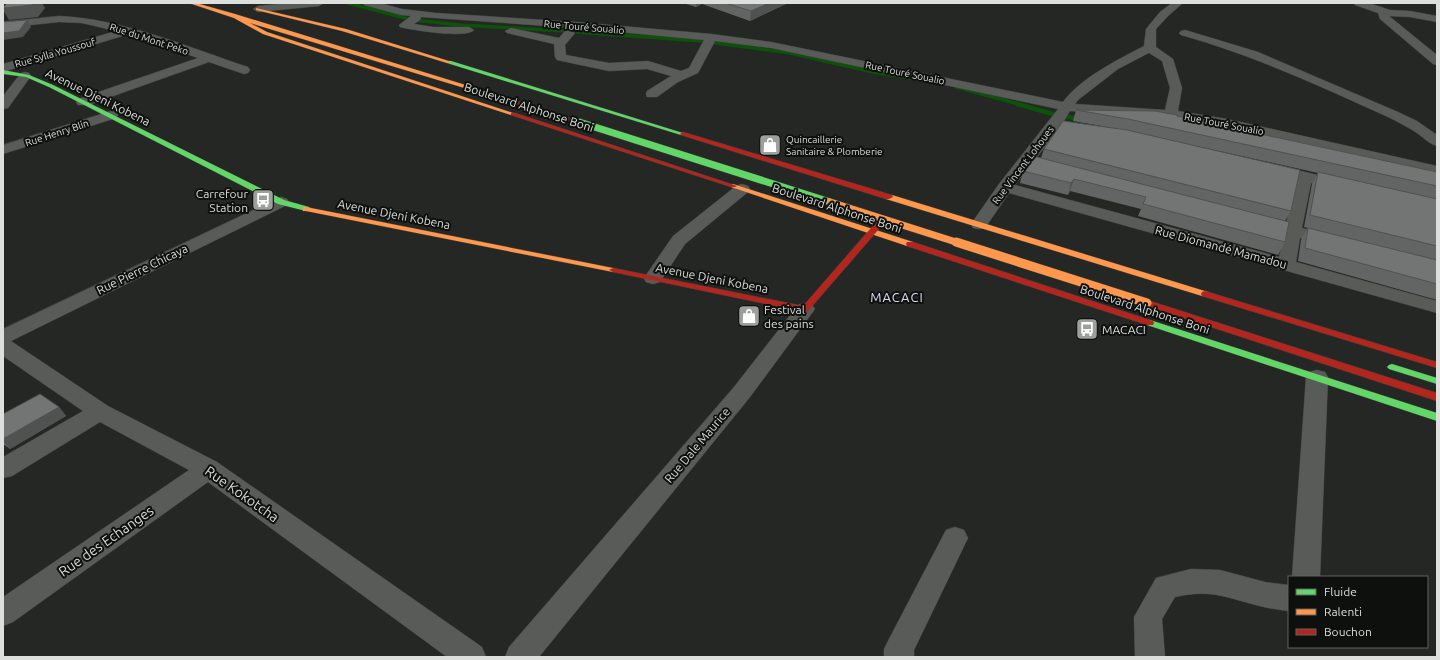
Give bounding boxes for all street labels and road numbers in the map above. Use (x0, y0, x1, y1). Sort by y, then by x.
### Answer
street label: Rue Touré Soualio (543, 18, 625, 36)
street label: Rue du Mont Peko (108, 21, 190, 57)
street label: Rue Sylla Youssouf (13, 36, 97, 70)
street label: Rue Touré Soualio (864, 59, 946, 87)
street label: Avenue Djeni Kobena (44, 66, 152, 128)
street label: Boulevard Alphonse Boni (463, 80, 595, 134)
street label: Rue Touré Soualio (1183, 111, 1265, 137)
street label: Rue Henry Blin (24, 118, 90, 148)
street label: Rue Vincent Lohoues (990, 124, 1056, 206)
street label: Boulevard Alphonse Boni (771, 181, 903, 235)
street label: Avenue Djeni Kobena (337, 197, 451, 231)
street label: Rue Diomandé Mamadou (1154, 223, 1288, 271)
street label: Rue Pierre Chicaya (94, 241, 190, 297)
street label: Avenue Djeni Kobena (655, 261, 769, 295)
street label: Boulevard Alphonse Boni (1079, 282, 1211, 336)
street label: Rue Dale Maurice (662, 405, 732, 485)
street label: Rue Kokotcha (202, 463, 282, 525)
street label: Rue des Echanges (55, 502, 157, 580)

